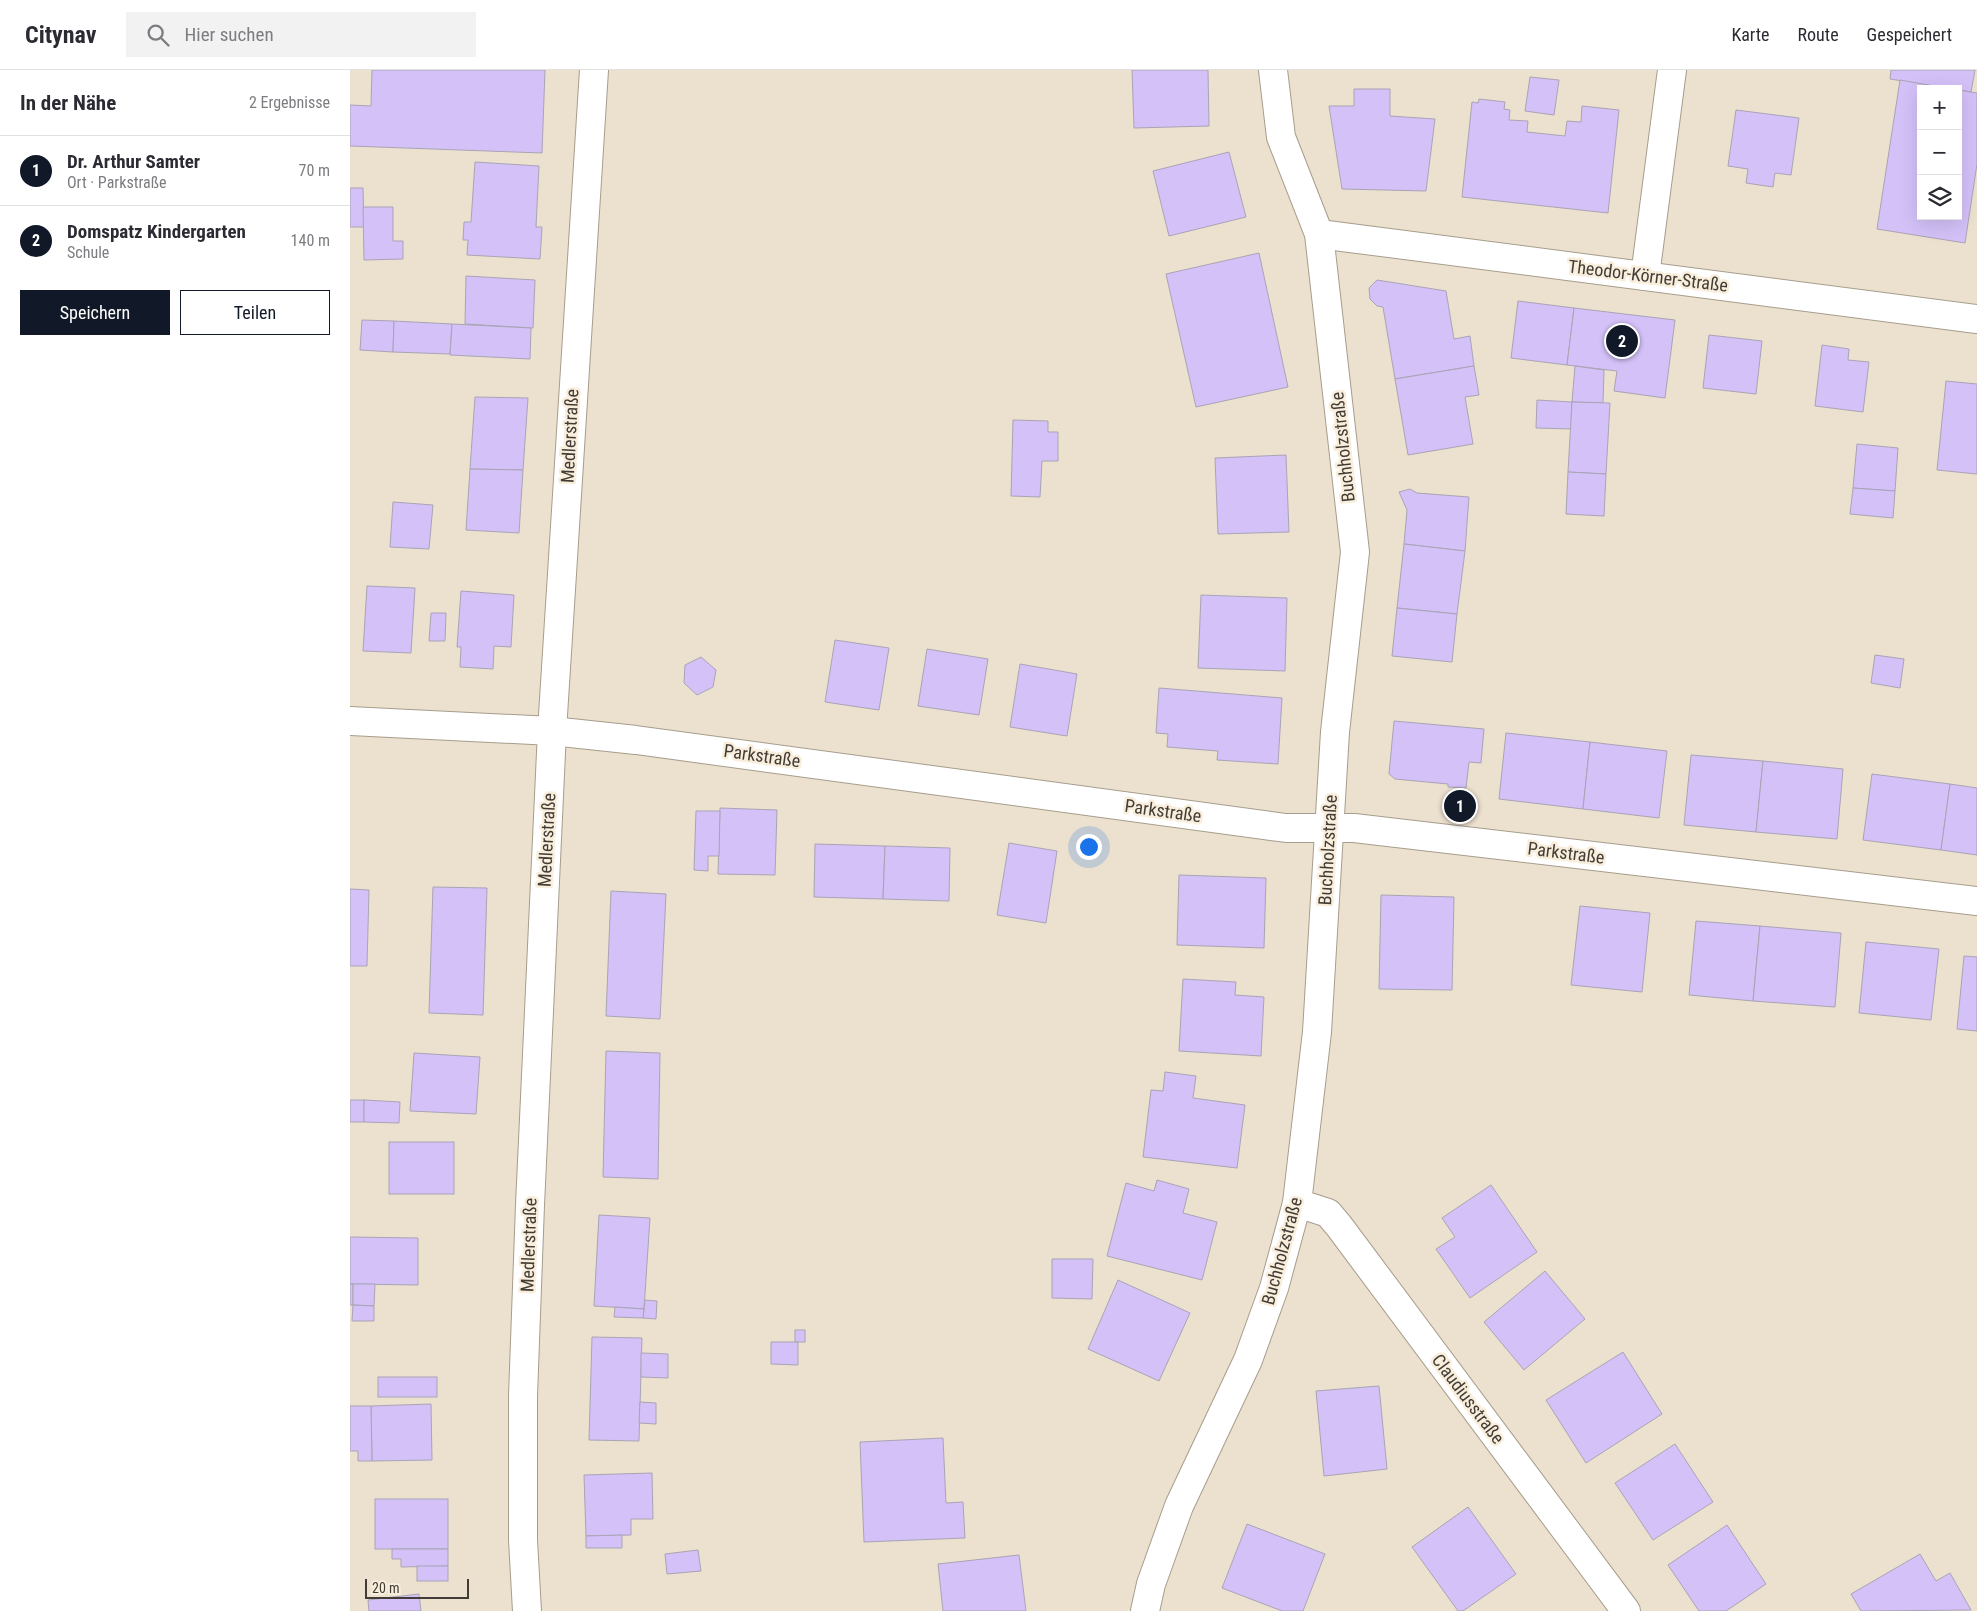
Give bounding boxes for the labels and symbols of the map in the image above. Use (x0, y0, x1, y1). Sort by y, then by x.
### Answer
street label: Theodor-Körner-Straße (1567, 255, 1729, 296)
pin: 2 (1606, 322, 1638, 360)
street label: Medlerstraße (557, 388, 582, 484)
street label: Buchholzstraße (1326, 391, 1359, 503)
street label: Parkstraße (722, 740, 802, 771)
pin: 1 (1444, 787, 1476, 825)
street label: Medlerstraße (534, 792, 559, 888)
street label: Buchholzstraße (1314, 794, 1341, 906)
street label: Parkstraße (1123, 795, 1203, 826)
your location (1076, 834, 1102, 860)
street label: Parkstraße (1526, 837, 1606, 868)
street label: Buchholzstraße (1257, 1195, 1306, 1307)
street label: Medlerstraße (516, 1198, 541, 1292)
street label: Claudiusstraße (1428, 1350, 1509, 1448)
scale bar (365, 1576, 469, 1599)

